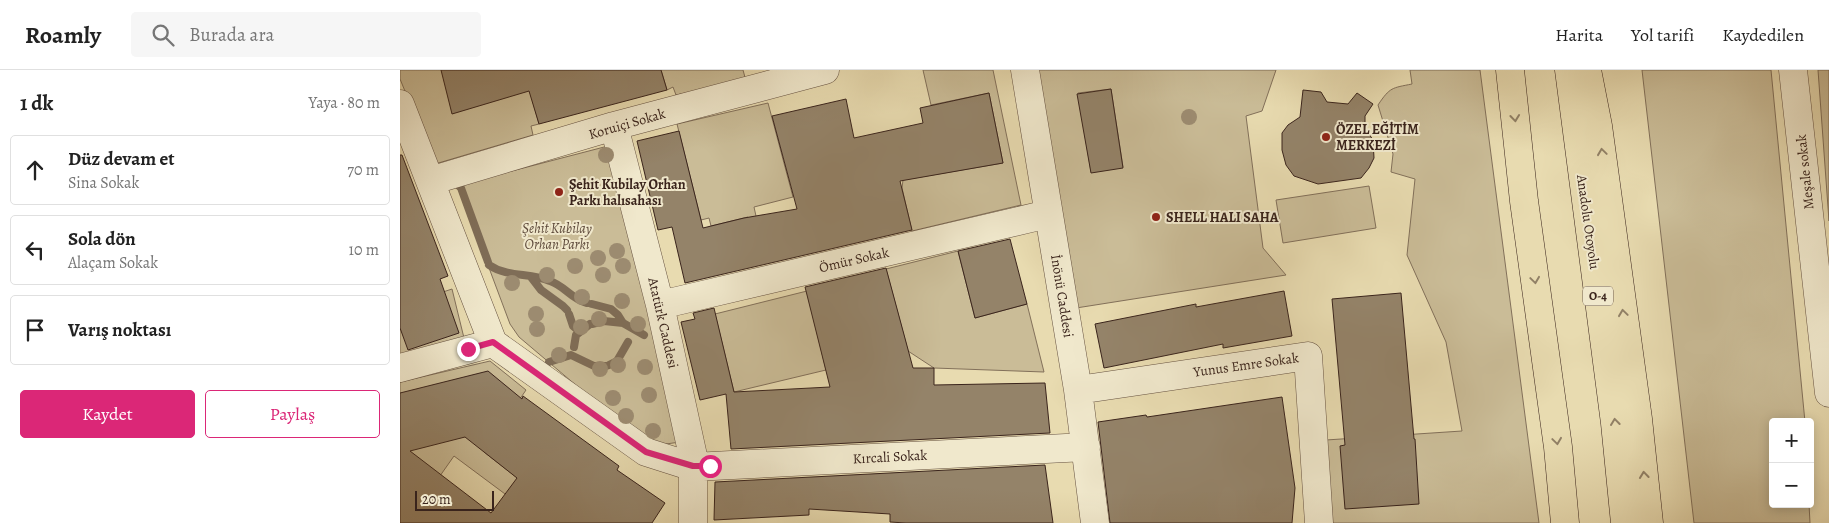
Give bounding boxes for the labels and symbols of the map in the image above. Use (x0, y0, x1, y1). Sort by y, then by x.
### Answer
street label: Koruiçi Sokak (586, 104, 668, 144)
one-way arrow (1509, 115, 1520, 123)
place label: ÖZEL EĞİTİM MERKEZİ (1336, 120, 1419, 155)
marker: ÖZEL EĞİTİM MERKEZİ (1320, 131, 1332, 143)
street label: Meşale sokak (1792, 134, 1818, 210)
one-way arrow (1597, 148, 1608, 156)
street label: Anadolu Otoyolu (1572, 172, 1604, 271)
place label: Şehit Kubilay Orhan Parkı halısahası (569, 175, 686, 210)
marker: Şehit Kubilay Orhan Parkı halısahası (553, 186, 565, 198)
place label: SHELL HALI SAHA (1166, 208, 1279, 227)
marker: SHELL HALI SAHA (1150, 211, 1162, 223)
park label: Şehit Kubilay Orhan Parkı (522, 219, 592, 254)
street label: Ömür Sokak (817, 243, 891, 277)
street label: İnönü Caddesi (1046, 253, 1078, 339)
street label: Atatürk Caddesi (643, 275, 683, 370)
one-way arrow (1529, 276, 1540, 284)
road number: O-4 (1583, 287, 1613, 306)
one-way arrow (1619, 309, 1629, 318)
route end (457, 338, 480, 361)
street label: Yunus Emre Sokak (1191, 348, 1300, 382)
one-way arrow (1610, 418, 1621, 426)
one-way arrow (1551, 437, 1562, 445)
street label: Kırcali Sokak (852, 446, 928, 468)
route start (699, 455, 722, 478)
one-way arrow (1639, 470, 1650, 478)
scale bar (415, 488, 494, 511)

